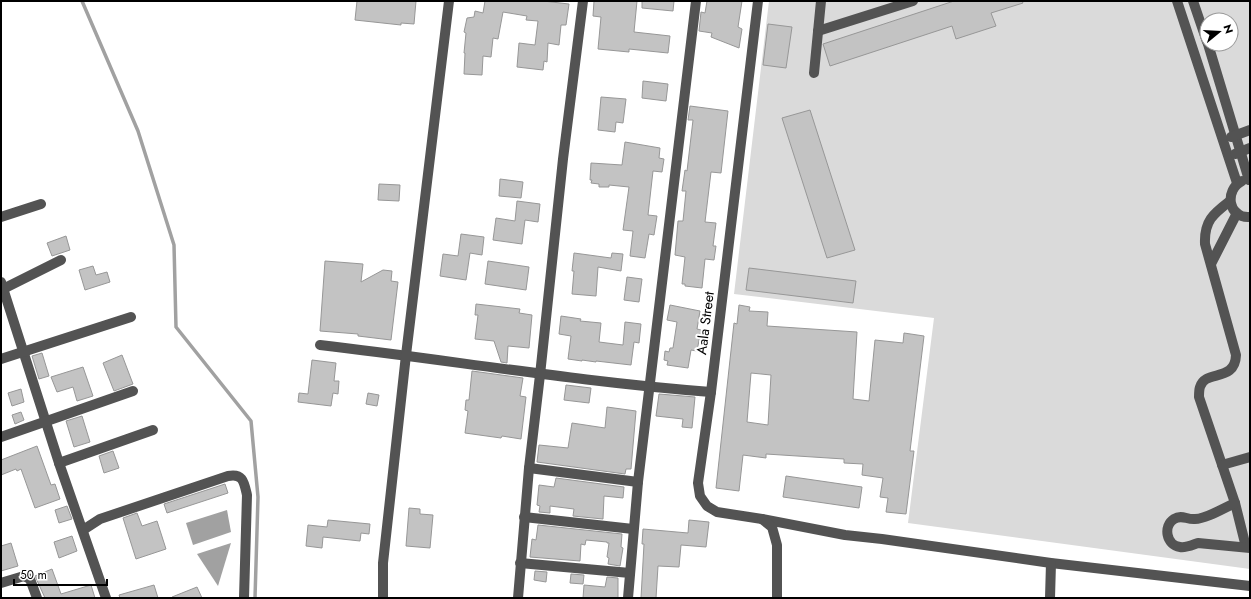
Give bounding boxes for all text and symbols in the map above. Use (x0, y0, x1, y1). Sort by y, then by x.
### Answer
north arrow (1199, 12, 1239, 52)
text: N (1220, 22, 1237, 36)
street label: Aala Street (691, 290, 719, 356)
scale bar (14, 561, 107, 587)
text: 50 m (20, 566, 47, 584)

